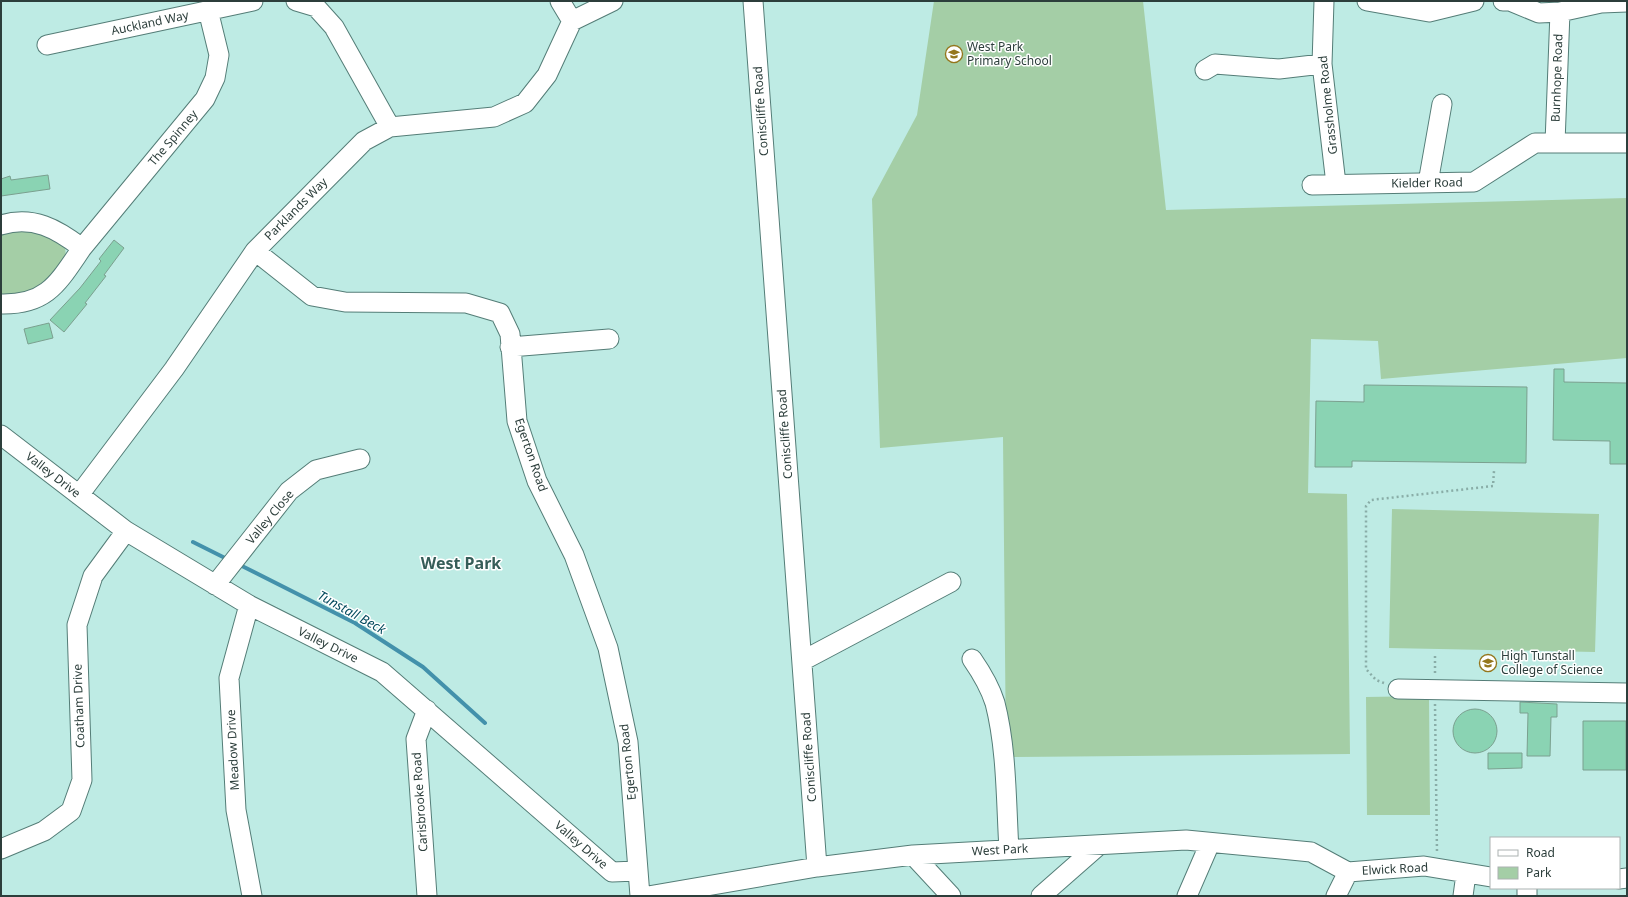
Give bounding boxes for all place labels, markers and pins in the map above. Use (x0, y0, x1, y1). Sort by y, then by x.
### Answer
place label: West Park Primary School (967, 38, 1052, 69)
school or university icon: West Park Primary School (944, 44, 964, 64)
place label: High Tunstall College of Science (1501, 647, 1603, 678)
school or university icon: High Tunstall College of Science (1478, 653, 1498, 673)

